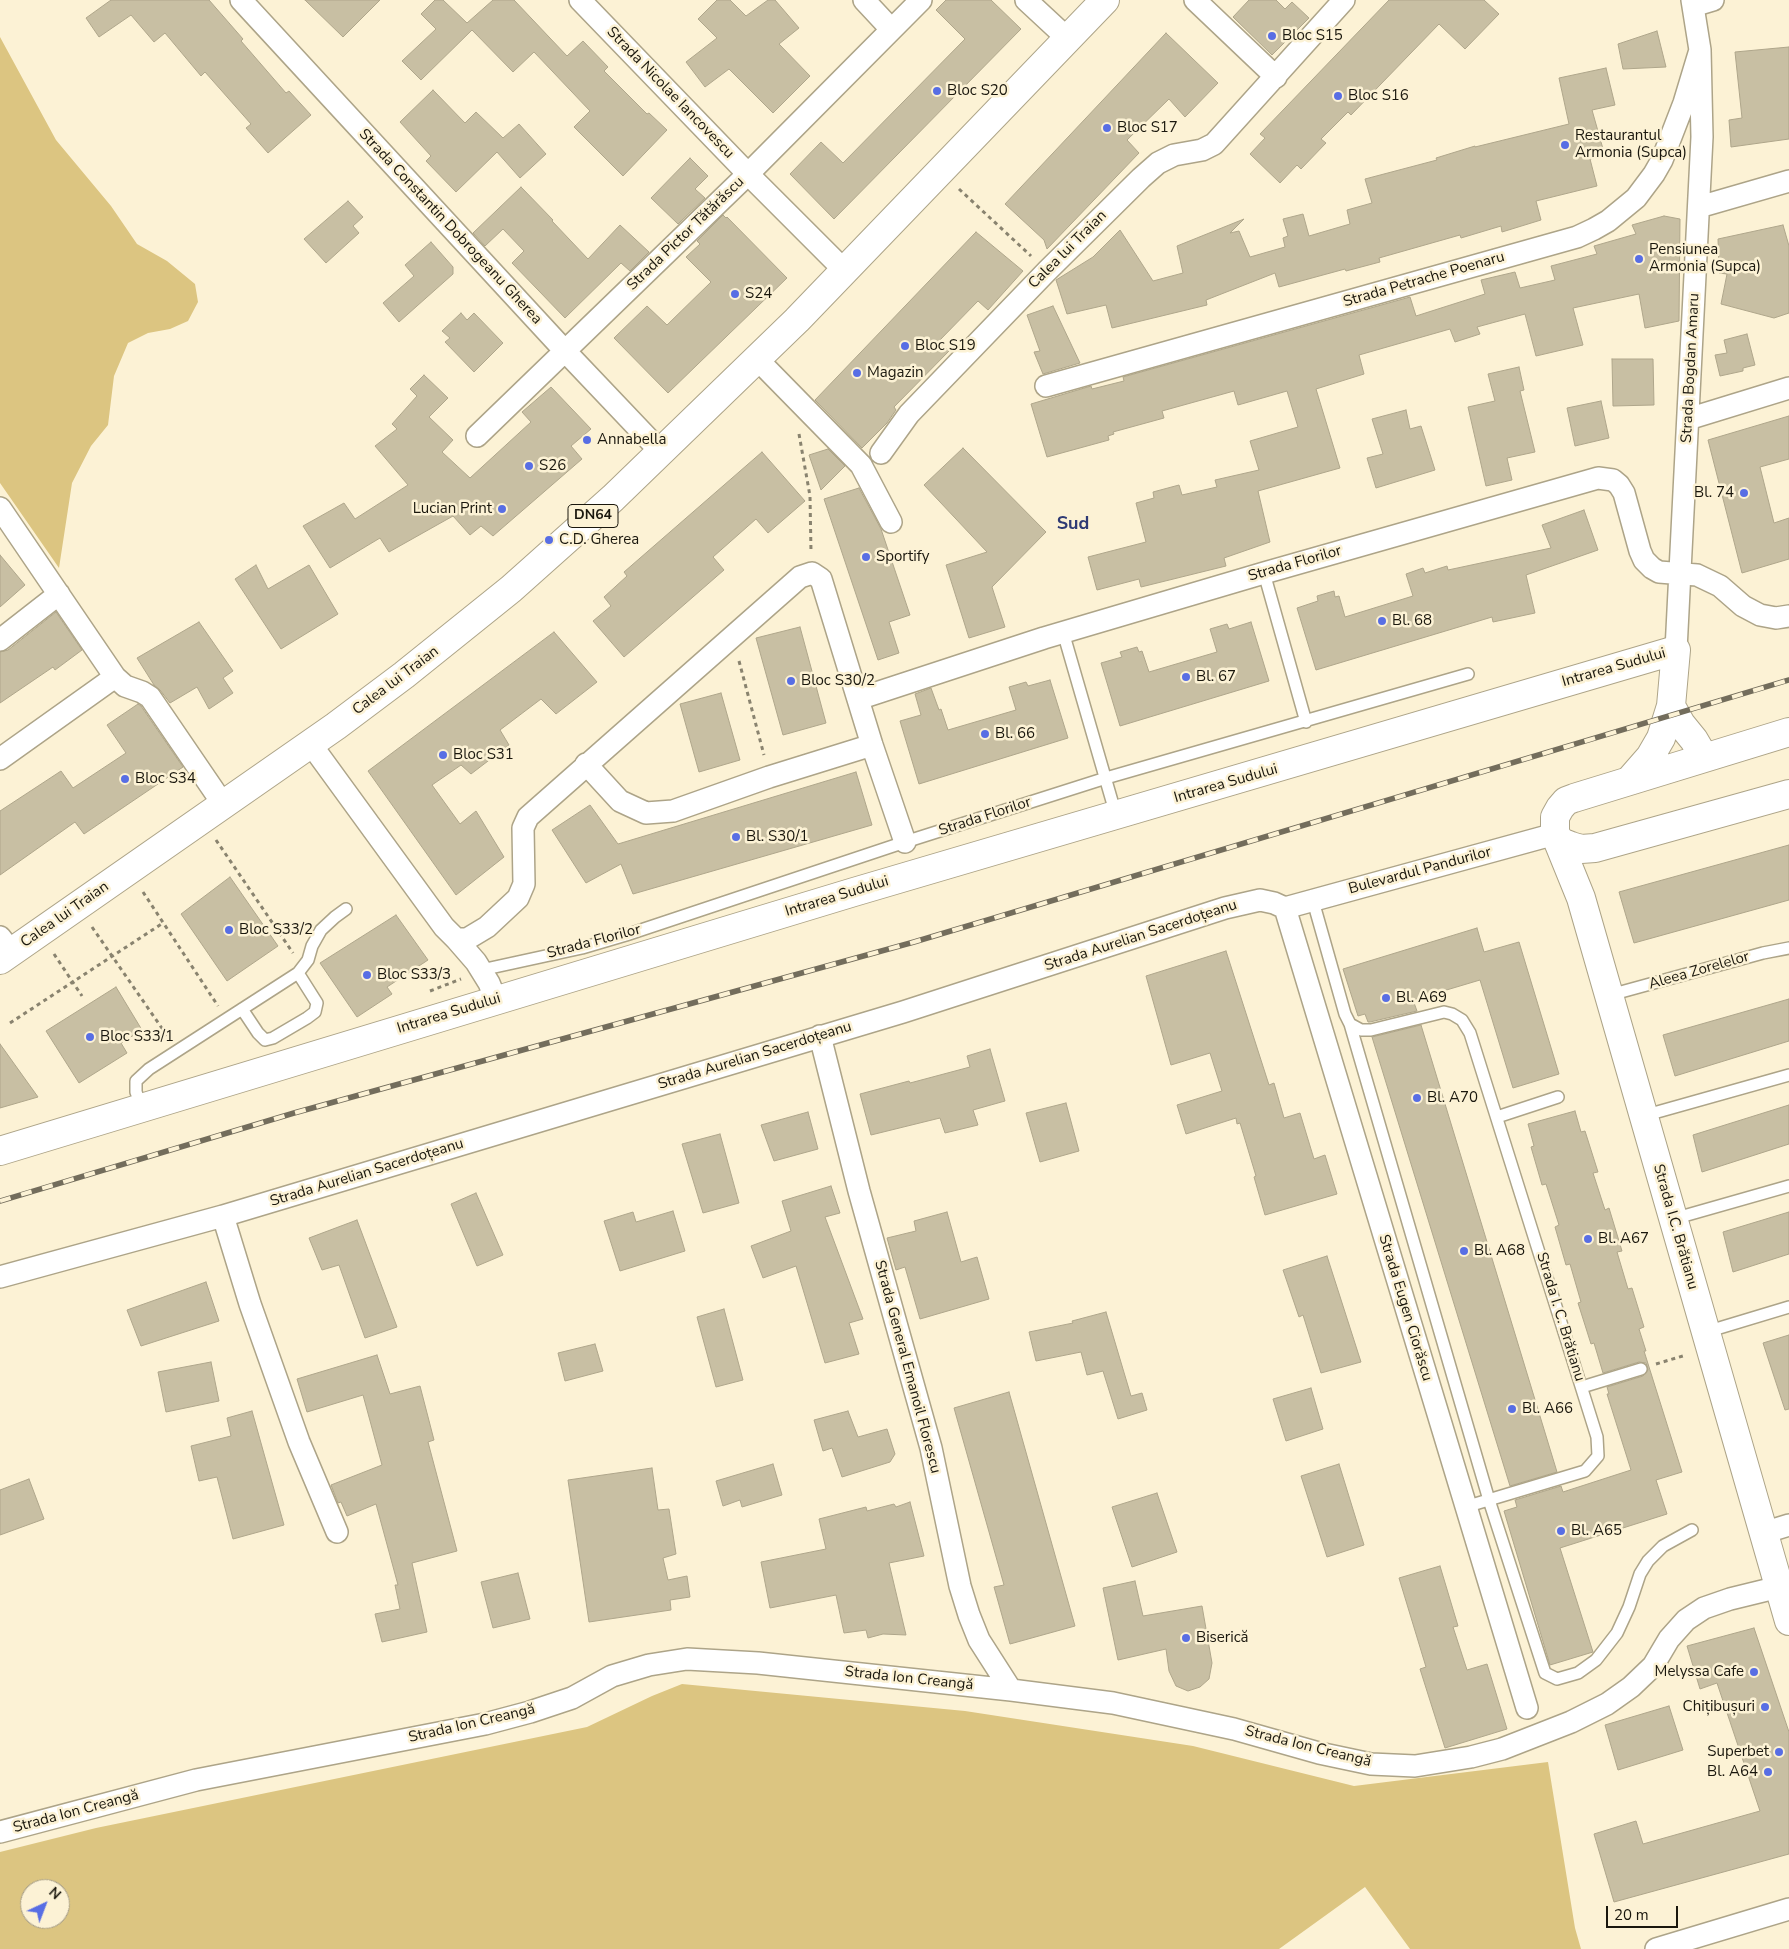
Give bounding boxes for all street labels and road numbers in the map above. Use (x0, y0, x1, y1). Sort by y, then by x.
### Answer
street label: Strada Nicolae Iancovescu (603, 24, 737, 162)
street label: Strada Constantin Dobrogeanu Gherea (355, 126, 545, 328)
street label: Strada Pictor Tătărăscu (624, 173, 748, 295)
street label: Calea lui Traian (1025, 207, 1111, 293)
street label: Strada Petrache Poenaru (1341, 248, 1507, 312)
street label: Strada Bogdan Amaru (1678, 293, 1704, 443)
road number: DN64 (568, 504, 618, 528)
street label: Strada Florilor (1246, 542, 1344, 586)
street label: Calea lui Traian (349, 643, 443, 719)
street label: Intrarea Sudului (1560, 645, 1668, 691)
street label: Intrarea Sudului (1172, 761, 1280, 807)
street label: Strada Florilor (937, 794, 1033, 840)
street label: Bulevardul Pandurilor (1347, 843, 1493, 899)
street label: Intrarea Sudului (783, 873, 891, 921)
street label: Calea lui Traian (18, 878, 112, 952)
street label: Strada Aurelian Sacerdoțeanu (1042, 896, 1240, 976)
street label: Strada Florilor (545, 921, 643, 963)
street label: Aleea Zorelelor (1647, 948, 1751, 994)
street label: Intrarea Sudului (395, 990, 503, 1038)
street label: Strada Aurelian Sacerdoțeanu (656, 1018, 854, 1094)
street label: Strada Aurelian Sacerdoțeanu (268, 1135, 466, 1211)
street label: Strada I.C. Brătianu (1649, 1162, 1701, 1292)
street label: Strada Eugen Ciorăscu (1374, 1233, 1436, 1383)
street label: Strada I. C. Brătianu (1532, 1250, 1588, 1384)
street label: Strada General Emanoil Florescu (870, 1258, 944, 1476)
street label: Strada Ion Creangă (844, 1663, 974, 1695)
street label: Strada Ion Creangă (407, 1701, 537, 1747)
street label: Strada Ion Creangă (1243, 1723, 1373, 1771)
street label: Strada Ion Creangă (11, 1787, 141, 1837)

